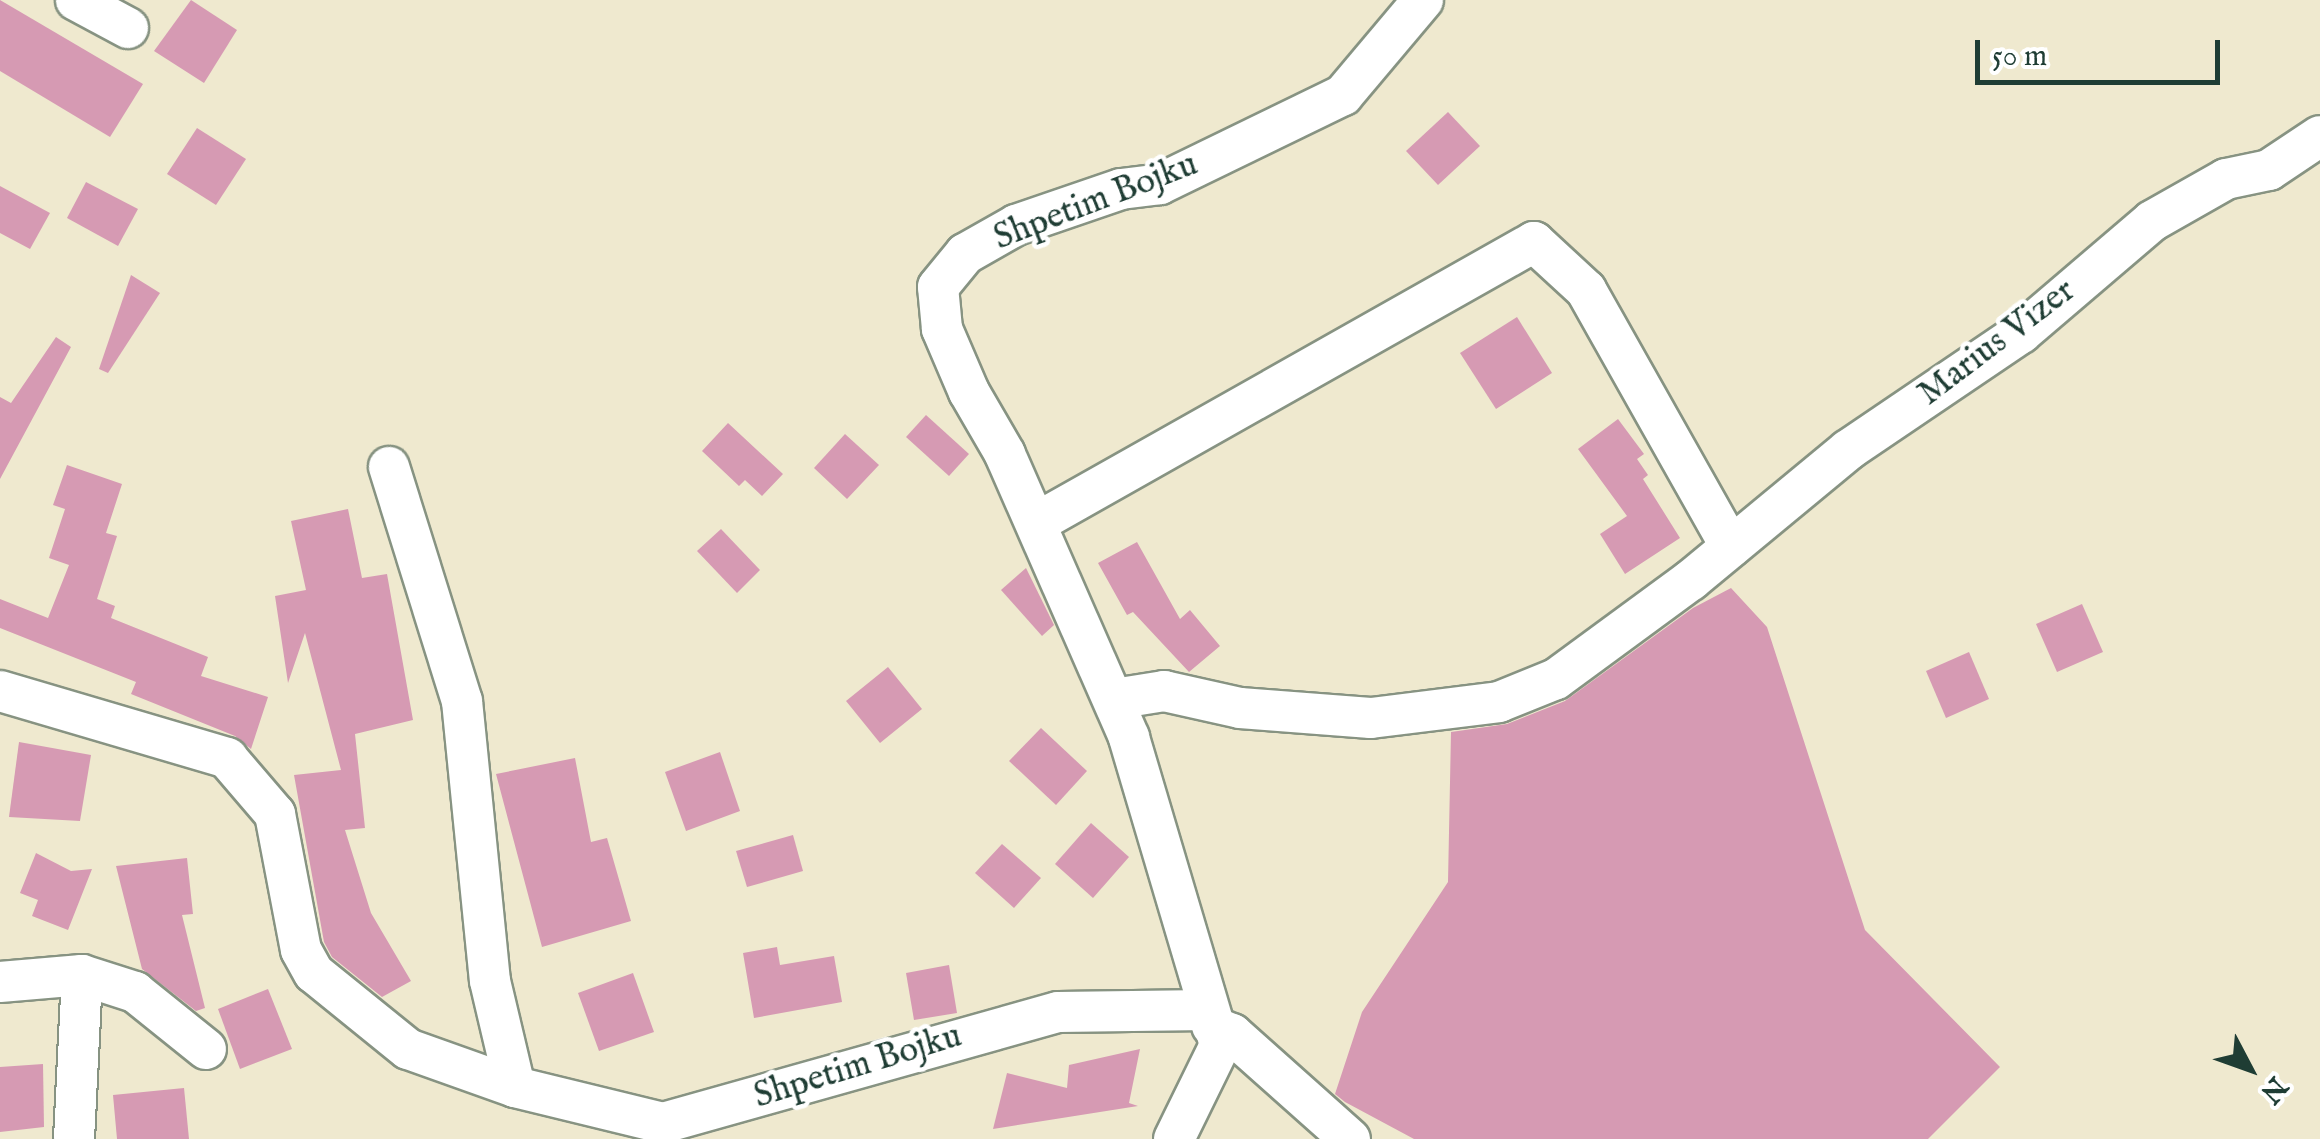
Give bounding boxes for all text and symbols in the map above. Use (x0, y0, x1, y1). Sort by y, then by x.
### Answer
scale bar (1980, 20, 2225, 82)
text: 50 m (1992, 38, 2047, 76)
street label: Shpetim Bojku (988, 144, 1204, 260)
street label: Marius Vizer (1910, 270, 2084, 416)
street label: Shpetim Bojku (749, 1016, 967, 1118)
north arrow (2200, 1019, 2300, 1119)
text: N (2252, 1068, 2294, 1110)

